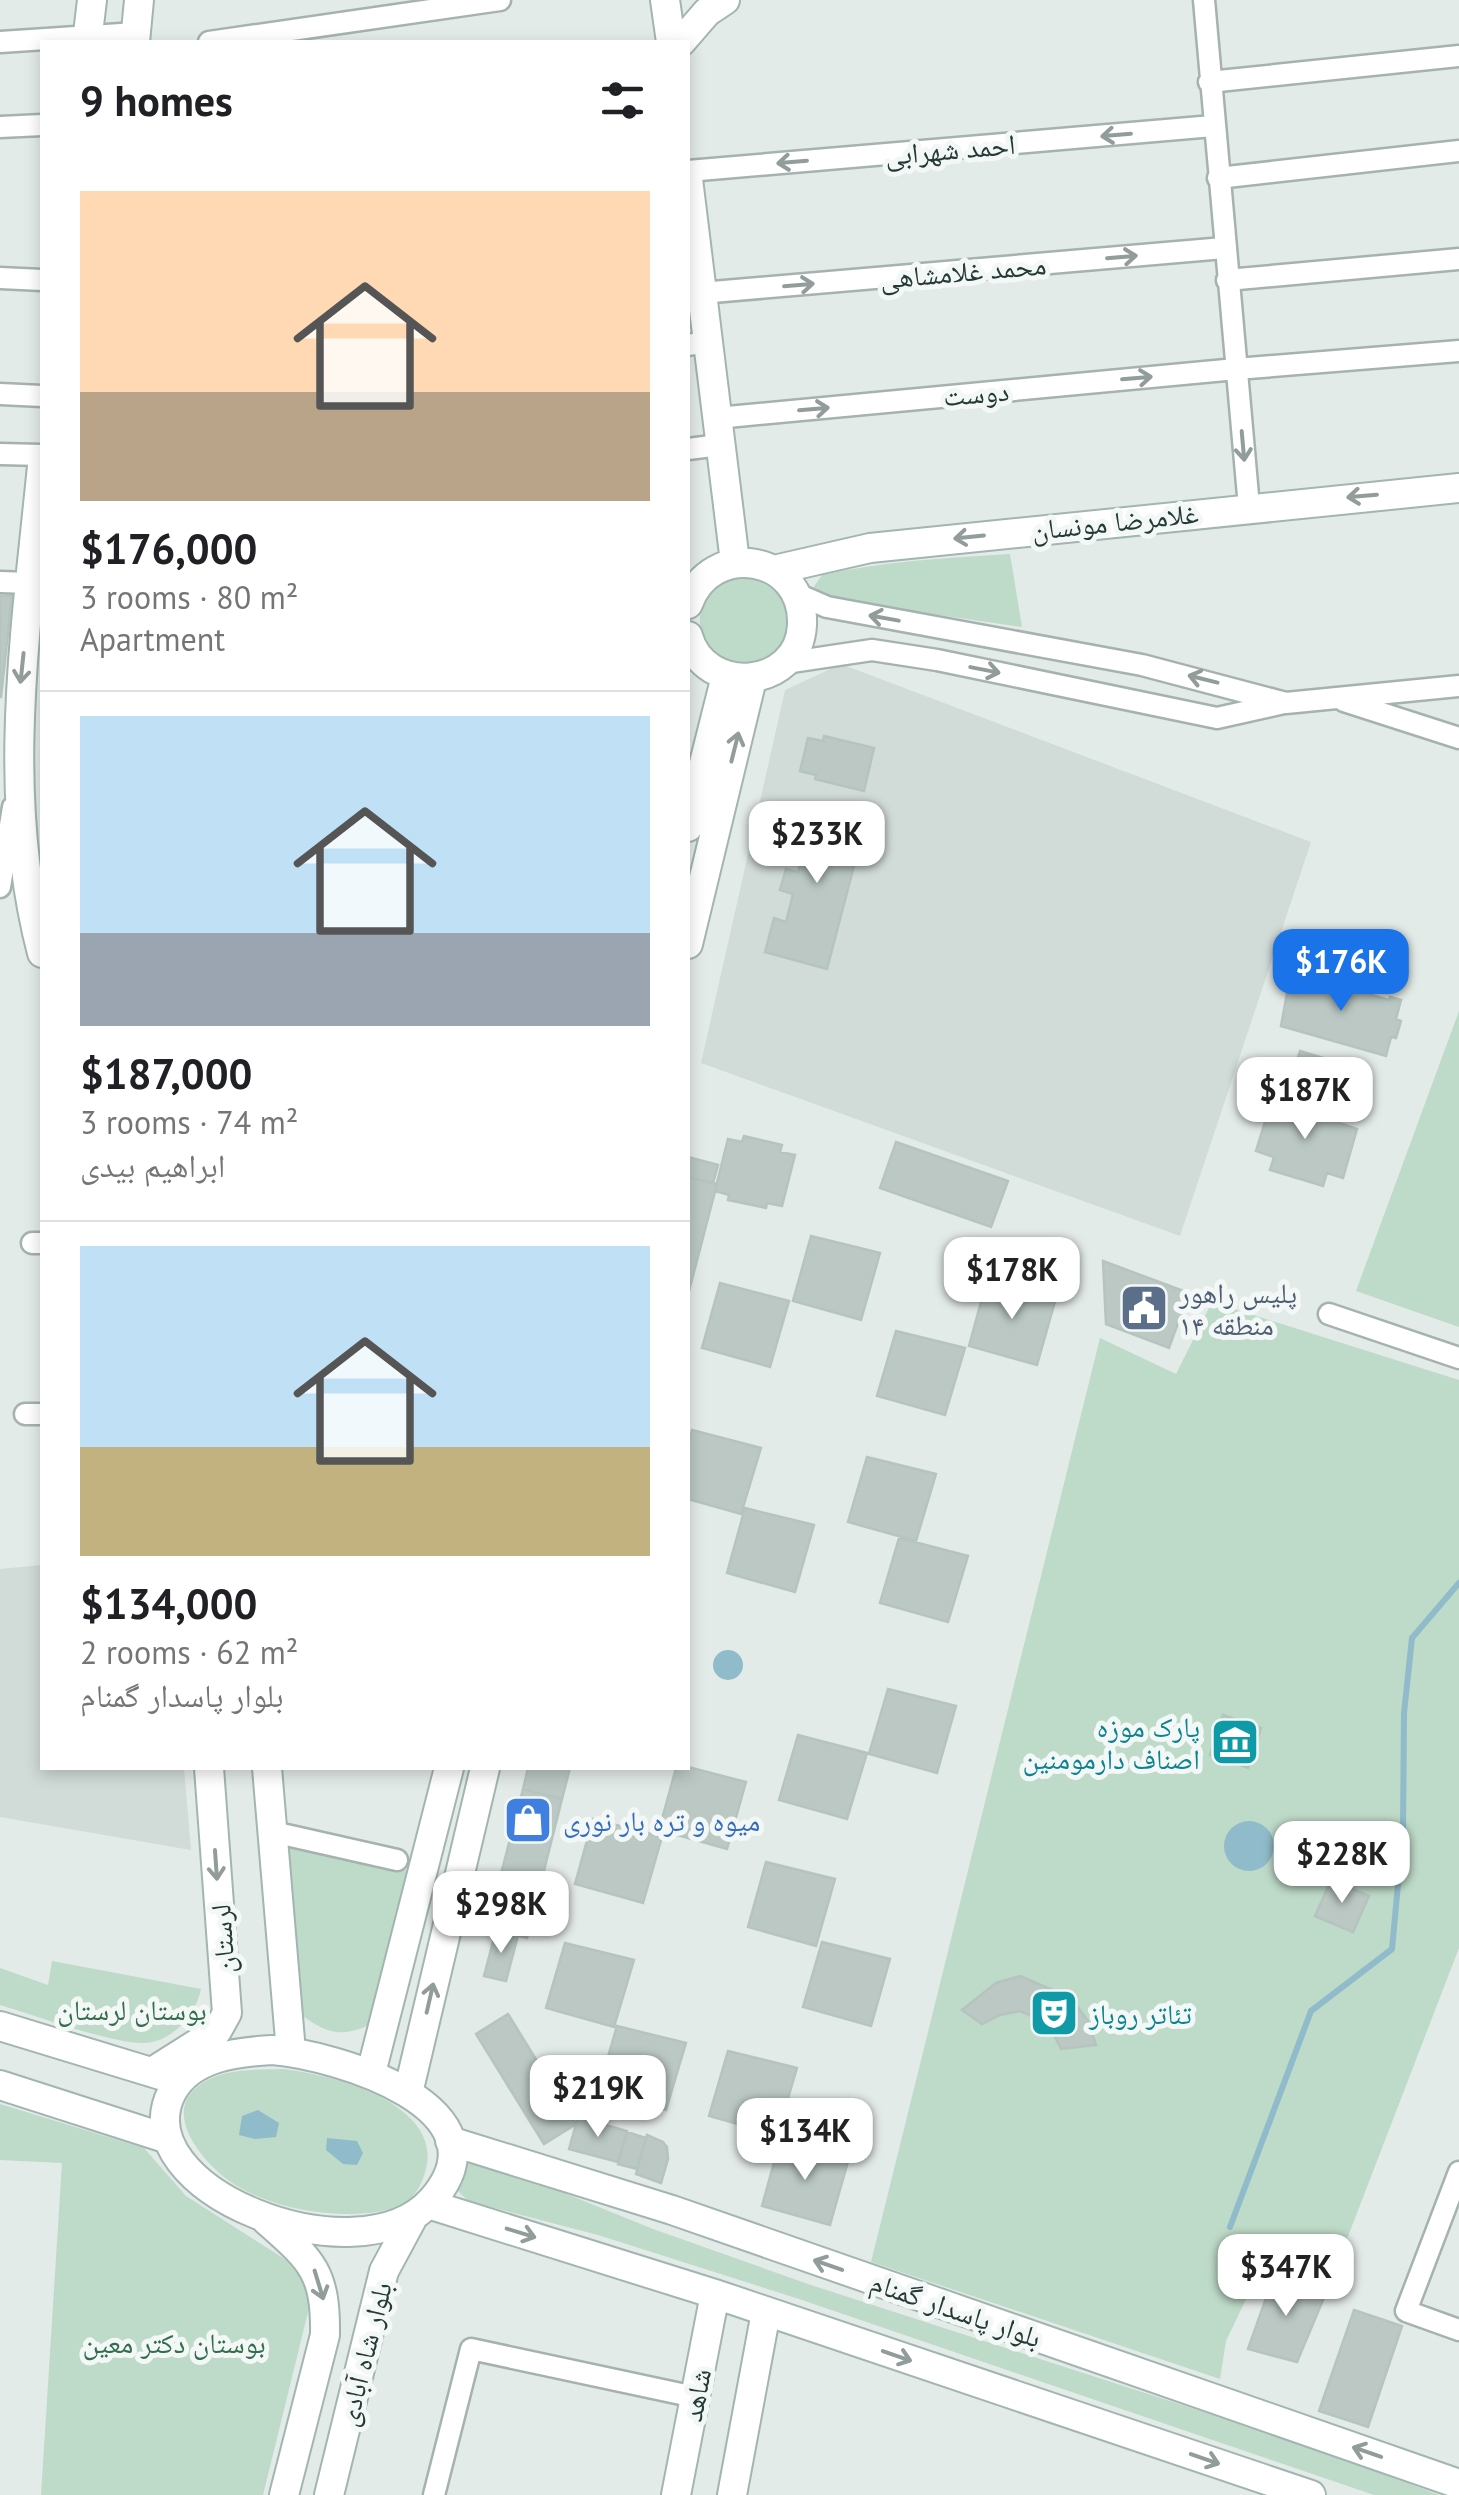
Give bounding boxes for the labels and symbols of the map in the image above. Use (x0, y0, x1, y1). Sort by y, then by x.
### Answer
street label: احمد شهرابی (883, 125, 1017, 173)
one-way arrow (1100, 125, 1132, 144)
one-way arrow (776, 153, 809, 172)
street label: محمد غلامشاهی (878, 245, 1048, 297)
one-way arrow (1106, 248, 1138, 267)
one-way arrow (782, 275, 814, 294)
one-way arrow (1121, 368, 1153, 387)
street label: دوست (942, 372, 1010, 414)
one-way arrow (797, 399, 829, 418)
one-way arrow (1234, 429, 1253, 461)
one-way arrow (1346, 487, 1378, 506)
street label: غلامرضا مونسان (1030, 494, 1200, 548)
one-way arrow (953, 528, 986, 547)
one-way arrow (868, 608, 901, 627)
one-way arrow (12, 651, 31, 683)
one-way arrow (968, 661, 1000, 680)
one-way arrow (1188, 669, 1219, 688)
one-way arrow (727, 732, 745, 764)
pin: $233K (747, 801, 887, 886)
pin: $176K (1271, 929, 1411, 1014)
pin: $187K (1235, 1057, 1375, 1142)
pin: $178K (942, 1237, 1082, 1322)
place label: پلیس راهور منطقه ۱۴ (1178, 1274, 1297, 1343)
public building icon: پلیس راهور منطقه ۱۴ (1118, 1282, 1170, 1334)
place label: پارک موزه اصناف دارمومنین (1023, 1708, 1200, 1777)
museum icon: پارک موزه اصناف دارمومنین (1209, 1716, 1261, 1768)
shop icon: میوه و تره بار نوری (502, 1794, 554, 1846)
place label: میوه و تره بار نوری (563, 1802, 760, 1839)
pin: $228K (1272, 1821, 1412, 1906)
one-way arrow (207, 1848, 226, 1880)
pin: $298K (431, 1871, 571, 1956)
street label: لرستان (201, 1903, 243, 1975)
one-way arrow (422, 1983, 440, 2015)
theatre icon: تئاتر روباز (1028, 1987, 1080, 2039)
park label: بوستان لرستان (57, 1991, 207, 2028)
place label: تئاتر روباز (1088, 1995, 1192, 2032)
pin: $219K (528, 2055, 668, 2140)
pin: $134K (735, 2098, 875, 2183)
one-way arrow (505, 2226, 536, 2244)
pin: $347K (1216, 2234, 1356, 2319)
one-way arrow (813, 2254, 845, 2272)
street label: بلوار پاسدار گمنام (865, 2263, 1046, 2356)
one-way arrow (311, 2268, 329, 2300)
street label: بلوار شاه آبادی (328, 2278, 400, 2430)
park label: بوستان دکتر معین (82, 2324, 266, 2361)
one-way arrow (880, 2348, 912, 2366)
street label: شاهد (673, 2365, 719, 2425)
one-way arrow (1351, 2441, 1383, 2459)
one-way arrow (1188, 2452, 1220, 2470)

